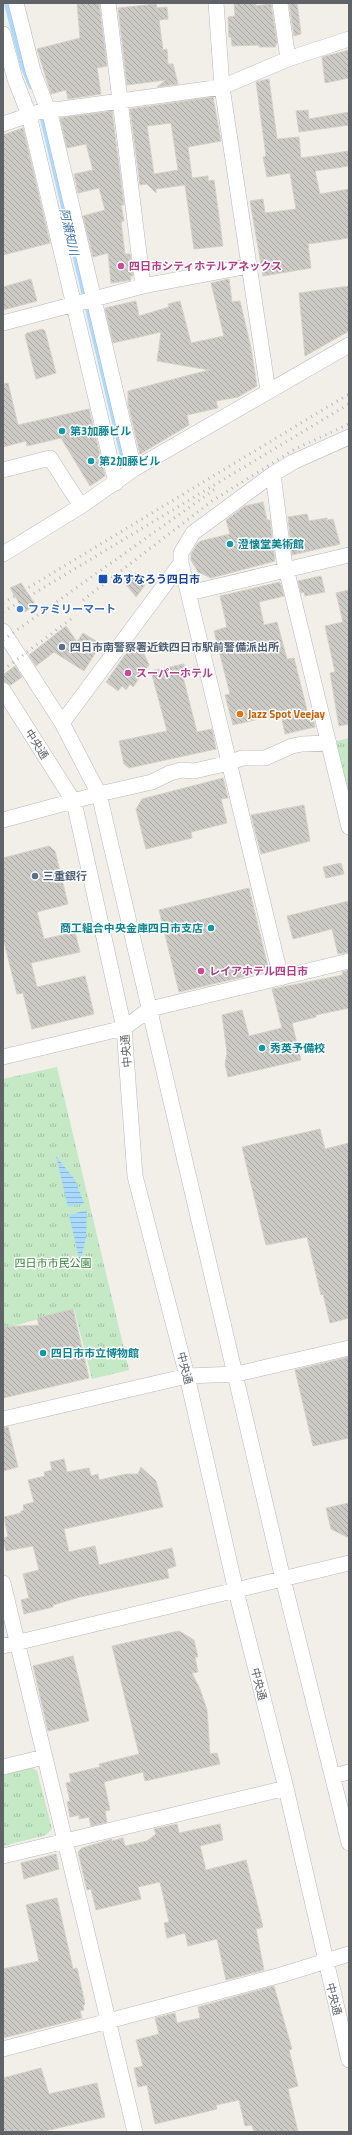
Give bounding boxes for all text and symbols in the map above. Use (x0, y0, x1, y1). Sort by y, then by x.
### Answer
water label: 阿瀬知川 (55, 206, 85, 259)
place label: 四日市シティホテルアネックス (129, 258, 282, 274)
marker: 四日市シティホテルアネックス (116, 261, 126, 271)
place label: 第3加藤ビル (70, 423, 131, 439)
marker: 第3加藤ビル (57, 426, 67, 436)
place label: 第2加藤ビル (99, 453, 160, 469)
marker: 第2加藤ビル (86, 456, 96, 466)
place label: 澄懐堂美術館 (238, 536, 304, 552)
marker: 澄懐堂美術館 (225, 539, 235, 549)
place label: あすなろう四日市 (112, 571, 200, 587)
marker: あすなろう四日市 (97, 573, 109, 585)
place label: ファミリーマート (28, 601, 116, 617)
marker: ファミリーマート (15, 604, 25, 614)
place label: 四日市南警察署近鉄四日市駅前警備派出所 (70, 639, 279, 655)
marker: 四日市南警察署近鉄四日市駅前警備派出所 (57, 642, 67, 652)
place label: スーパーホテル (136, 665, 213, 681)
marker: スーパーホテル (123, 668, 133, 678)
place label: Jazz Spot Veejay (248, 706, 326, 722)
marker: Jazz Spot Veejay (235, 709, 245, 719)
street label: 中央通 (21, 726, 53, 762)
place label: 三重銀行 (43, 868, 87, 884)
marker: 三重銀行 (30, 871, 40, 881)
place label: 商工組合中央金庫四日市支店 (60, 920, 203, 936)
marker: 商工組合中央金庫四日市支店 (206, 923, 216, 933)
place label: レイアホテル四日市 (209, 963, 308, 979)
marker: レイアホテル四日市 (196, 966, 206, 976)
street label: 中央通 (117, 1034, 135, 1068)
place label: 秀英予備校 (270, 1040, 325, 1056)
marker: 秀英予備校 (257, 1043, 267, 1053)
park label: 四日市市民公園 (15, 1255, 92, 1271)
place label: 四日市市立博物館 (51, 1345, 139, 1361)
marker: 四日市市立博物館 (38, 1348, 48, 1358)
street label: 中央通 (173, 1350, 197, 1386)
street label: 中央通 (247, 1666, 271, 1702)
street label: 中央通 (322, 1981, 346, 2017)

